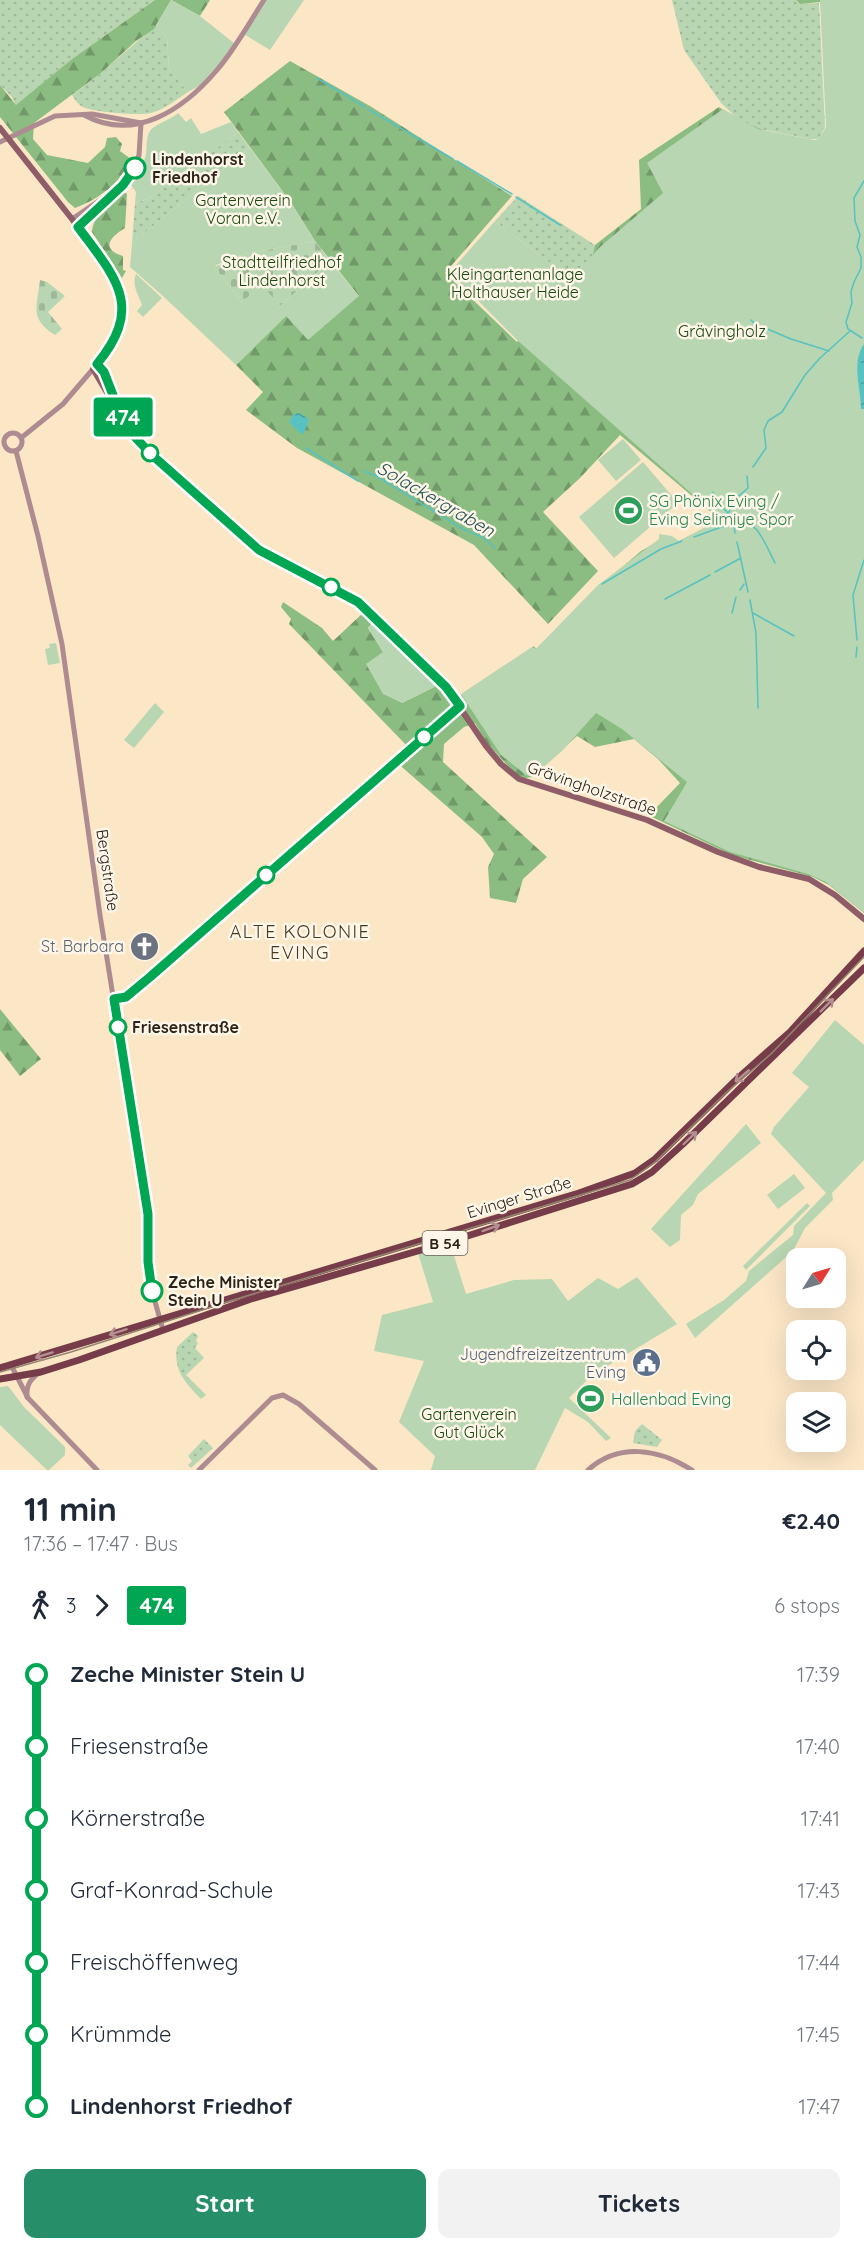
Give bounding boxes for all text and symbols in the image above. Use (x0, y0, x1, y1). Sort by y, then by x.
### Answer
place label: Lindenhorst Friedhof (152, 149, 244, 187)
marker: Lindenhorst Friedhof (124, 157, 146, 179)
park label: Gartenverein Voran e.V. (195, 190, 291, 228)
park label: Stadtteilfriedhof Lindenhorst (222, 252, 342, 290)
park label: Kleingartenanlage Holthauser Heide (447, 264, 583, 302)
park label: Grävingholz (678, 321, 766, 341)
line badge: 474 (88, 398, 158, 436)
text: 474 (106, 404, 140, 430)
unlabelled marker (141, 444, 159, 462)
water label: Solackergraben (373, 456, 499, 542)
place label: SG Phönix Eving / Eving Selimiye Spor (649, 491, 793, 529)
sports icon: SG Phönix Eving / Eving Selimiye Spor (612, 494, 644, 526)
unlabelled marker (322, 578, 340, 596)
unlabelled marker (415, 728, 433, 746)
street label: Grävingholzstraße (525, 757, 659, 819)
street label: Bergstraße (92, 828, 124, 912)
unlabelled marker (257, 866, 275, 884)
district label: ALTE KOLONIE EVING (230, 920, 370, 964)
church icon: St. Barbara (129, 930, 161, 962)
place label: St. Barbara (41, 936, 124, 956)
one-way arrow (820, 998, 835, 1013)
place label: Friesenstraße (132, 1017, 239, 1037)
marker: Friesenstraße (109, 1018, 127, 1036)
one-way arrow (734, 1069, 750, 1082)
one-way arrow (682, 1130, 697, 1145)
street label: Evinger Straße (464, 1172, 574, 1222)
one-way arrow (482, 1222, 500, 1233)
road number: B 54 (422, 1231, 468, 1255)
north arrow (786, 1248, 846, 1308)
map controls (786, 1248, 846, 1452)
place label: Zeche Minister Stein U (168, 1272, 280, 1310)
marker: Zeche Minister Stein U (141, 1280, 163, 1302)
button: locate (786, 1320, 846, 1380)
one-way arrow (109, 1327, 128, 1338)
place label: Jugendfreizeitzentrum Eving (460, 1344, 626, 1382)
public building icon: Jugendfreizeitzentrum Eving (631, 1347, 663, 1379)
one-way arrow (35, 1350, 54, 1361)
sports icon: Hallenbad Eving (574, 1383, 606, 1415)
place label: Hallenbad Eving (611, 1389, 731, 1409)
button: layers (786, 1392, 846, 1452)
park label: Gartenverein Gut Glück (421, 1404, 517, 1442)
text: 11 min (24, 1488, 117, 1529)
text: €2.40 (782, 1507, 840, 1535)
text: 17:36 – 17:47 · Bus (24, 1531, 178, 1556)
icon: walk (24, 1589, 57, 1622)
icon: forward (85, 1589, 118, 1622)
text: 474 (139, 1592, 174, 1618)
text: 3 (66, 1593, 76, 1618)
text: 6 stops (774, 1593, 840, 1618)
text: Zeche Minister Stein U (70, 1660, 305, 1688)
text: 17:39 (797, 1662, 840, 1687)
text: Friesenstraße (70, 1732, 208, 1760)
text: 17:40 (796, 1734, 840, 1759)
text: Körnerstraße (70, 1804, 205, 1832)
text: 17:41 (801, 1806, 840, 1831)
text: Graf-Konrad-Schule (70, 1876, 273, 1904)
text: 17:43 (798, 1878, 840, 1903)
text: Freischöffenweg (70, 1948, 238, 1976)
text: 17:44 (798, 1950, 840, 1975)
text: Krümmde (70, 2020, 172, 2048)
text: 17:45 (797, 2022, 840, 2047)
text: Lindenhorst Friedhof (70, 2092, 292, 2120)
text: 17:47 (798, 2094, 840, 2119)
button: Start (24, 2169, 426, 2238)
button: Tickets (438, 2169, 840, 2238)

